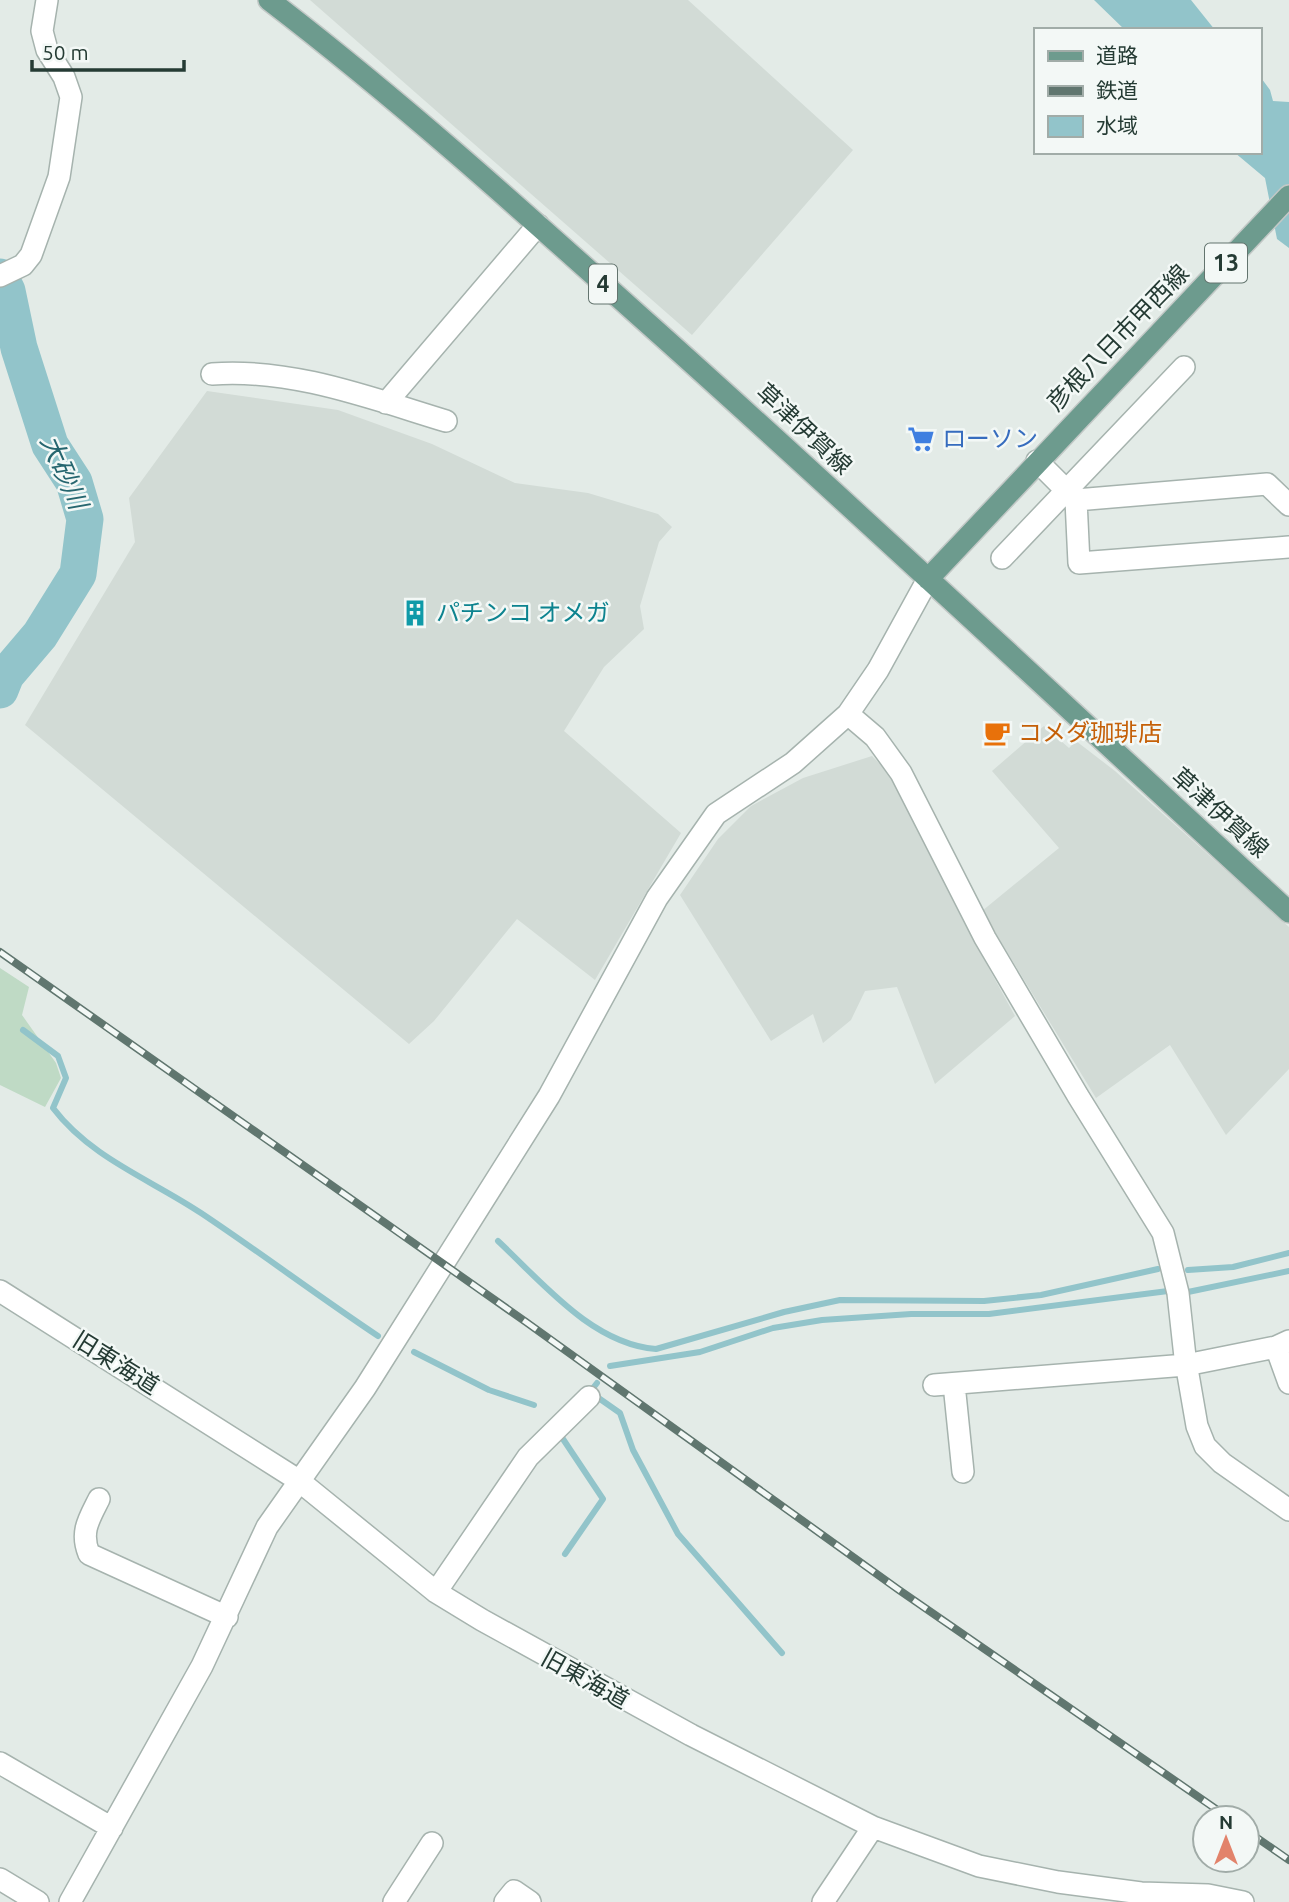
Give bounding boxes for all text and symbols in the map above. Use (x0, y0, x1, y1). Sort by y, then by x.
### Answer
scale bar (32, 28, 184, 72)
legend (1034, 28, 1261, 154)
text: 50 m (42, 40, 89, 64)
text: 道路 (1096, 43, 1138, 67)
text: 鉄道 (1096, 78, 1138, 102)
text: 水域 (1096, 113, 1138, 137)
road number: 13 (1205, 244, 1247, 282)
street label: 彦根八日市甲西線 (1041, 259, 1194, 416)
road number: 4 (589, 264, 617, 304)
street label: 草津伊賀線 (751, 378, 857, 479)
supermarket icon: ローソン (906, 424, 936, 454)
place label: ローソン (942, 425, 1038, 452)
water label: 大砂川 (35, 430, 95, 516)
building icon: パチンコ オメガ (400, 598, 430, 628)
place label: パチンコ オメガ (436, 599, 610, 626)
cafe icon: コメダ珈琲店 (982, 718, 1012, 748)
place label: コメダ珈琲店 (1018, 719, 1162, 746)
street label: 草津伊賀線 (1167, 762, 1274, 863)
street label: 旧東海道 (68, 1326, 164, 1399)
street label: 旧東海道 (537, 1643, 634, 1714)
north arrow (1191, 1804, 1261, 1874)
text: N (1219, 1811, 1233, 1833)

